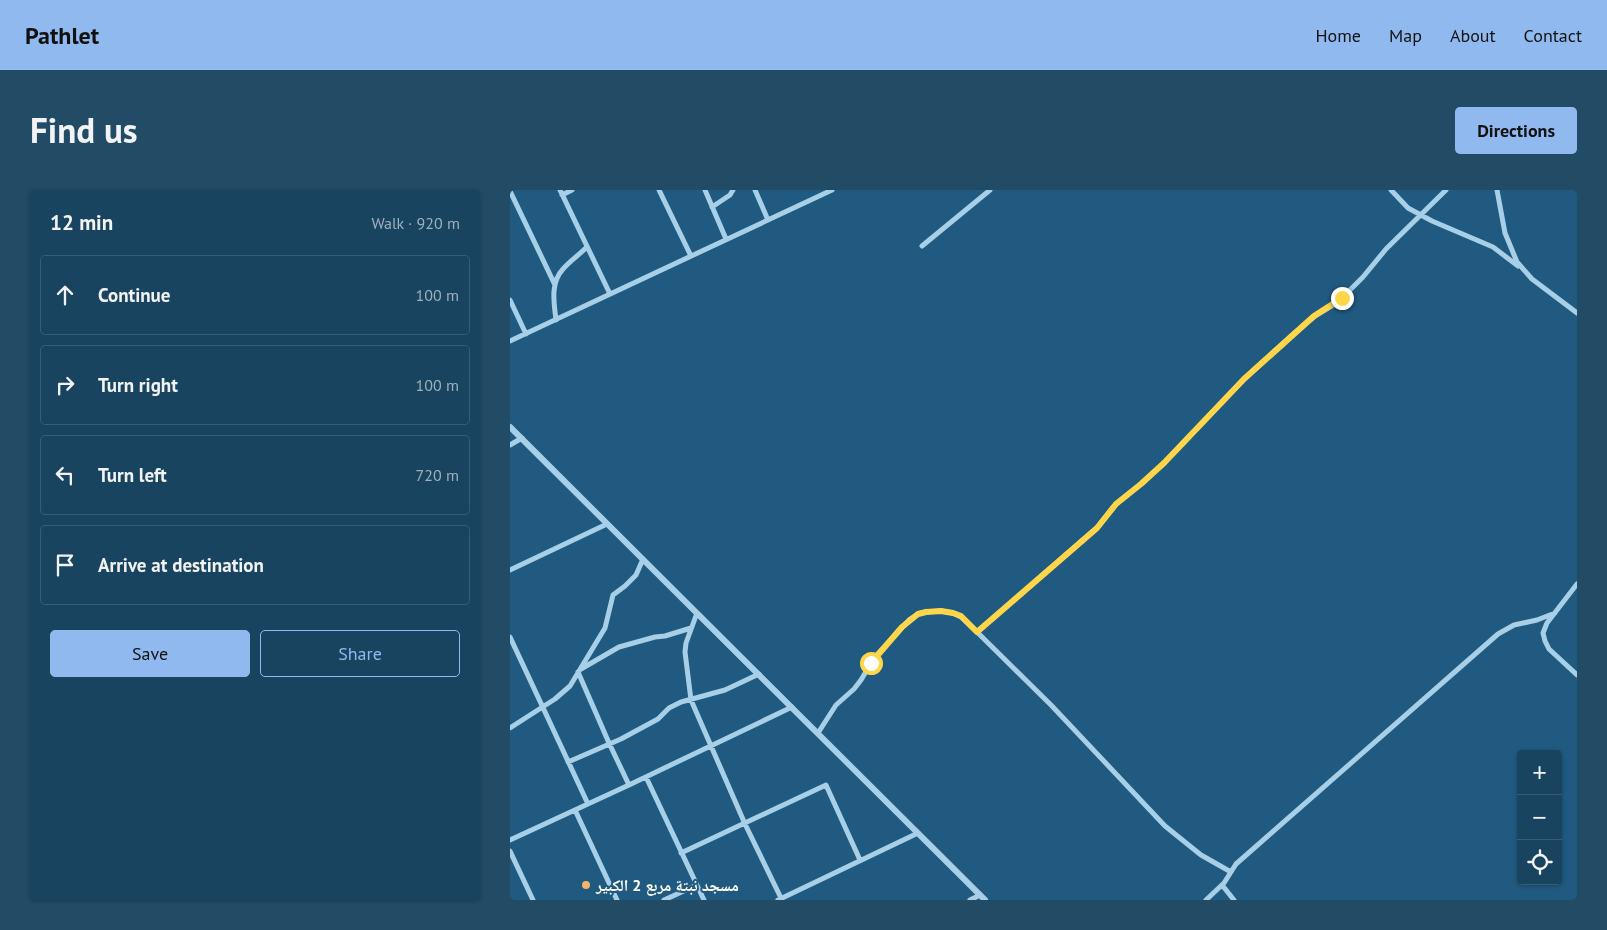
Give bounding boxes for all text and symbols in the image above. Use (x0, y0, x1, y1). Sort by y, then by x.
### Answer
text: Pathlet (25, 20, 99, 51)
text: Home (1315, 24, 1361, 47)
text: Map (1389, 24, 1422, 47)
text: About (1450, 24, 1496, 47)
text: Contact (1524, 24, 1582, 47)
text: Find us (30, 107, 138, 153)
button: Directions (1455, 107, 1577, 154)
text: 12 min (50, 209, 113, 236)
text: Walk · 920 m (371, 213, 460, 233)
icon: ahead (51, 281, 79, 309)
text: Continue (98, 283, 170, 307)
text: 100 m (416, 285, 459, 305)
route end (1331, 287, 1354, 310)
icon: right (51, 371, 79, 399)
text: Turn right (98, 373, 178, 397)
text: 100 m (416, 375, 459, 395)
icon: left (51, 461, 79, 489)
text: Turn left (98, 463, 167, 487)
text: 720 m (416, 465, 459, 485)
icon: arrive (51, 551, 79, 579)
text: Arrive at destination (98, 553, 264, 577)
button: Save (50, 630, 250, 677)
button: Share (260, 630, 460, 677)
route start (860, 652, 883, 675)
map controls (1517, 750, 1562, 885)
button: + (1517, 750, 1562, 795)
button: − (1517, 795, 1562, 840)
button: locate (1517, 840, 1562, 885)
place label: مسجد نبتة مربع 2 الكبير (595, 875, 739, 896)
marker: مسجد نبتة مربع 2 الكبير (580, 879, 592, 891)

